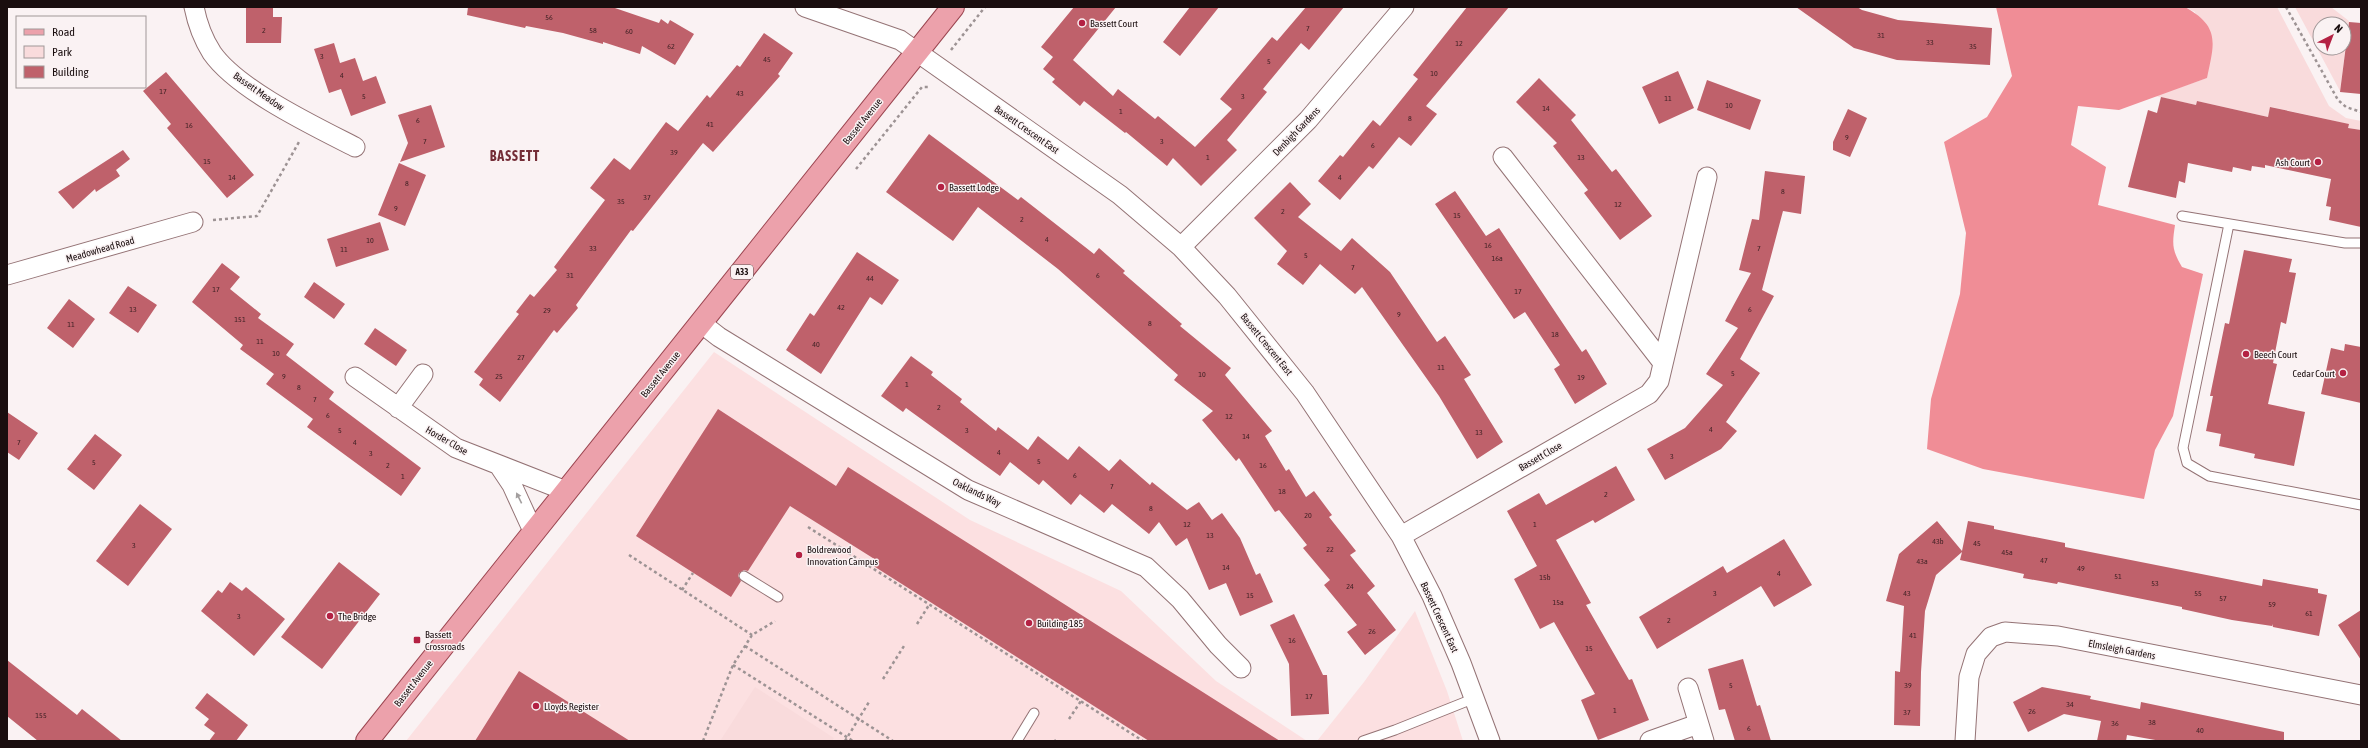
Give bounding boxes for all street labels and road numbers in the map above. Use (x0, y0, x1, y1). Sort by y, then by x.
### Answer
street label: Bassett Meadow (231, 70, 286, 113)
street label: Bassett Avenue (841, 96, 885, 146)
street label: Bassett Crescent East (992, 103, 1061, 156)
street label: Denbigh Gardens (1270, 104, 1323, 158)
street label: Meadowhead Road (65, 234, 136, 264)
road number: A33 (731, 265, 753, 279)
street label: Bassett Crescent East (1238, 311, 1295, 378)
street label: Bassett Avenue (639, 349, 683, 399)
street label: Horder Close (424, 424, 470, 457)
street label: Bassett Close (1517, 439, 1564, 473)
street label: Oaklands Way (951, 476, 1003, 509)
street label: Bassett Crescent East (1418, 580, 1461, 654)
street label: Elmsleigh Gardens (2087, 638, 2157, 661)
street label: Bassett Avenue (392, 658, 435, 709)

